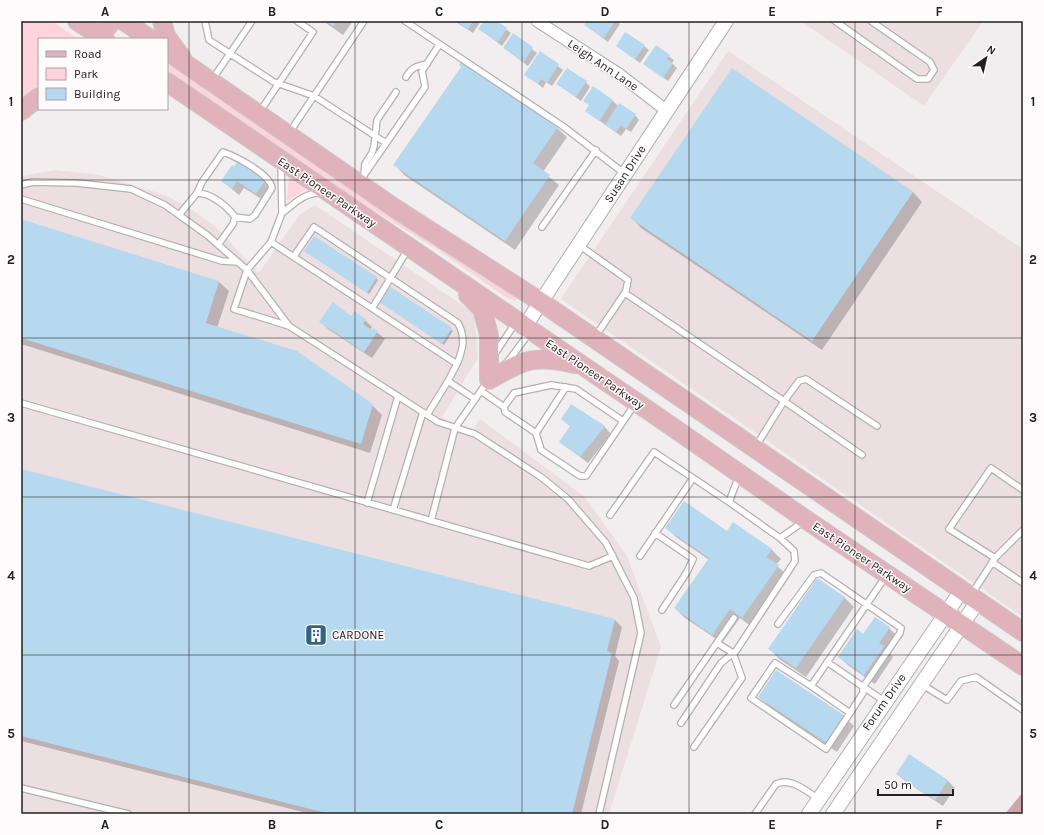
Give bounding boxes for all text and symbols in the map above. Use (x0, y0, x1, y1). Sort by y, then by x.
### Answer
text: A (101, 4, 109, 19)
text: B (268, 4, 276, 19)
text: C (435, 4, 443, 19)
text: D (601, 4, 610, 19)
text: E (768, 4, 776, 19)
text: F (935, 4, 943, 19)
street label: Leigh Ann Lane (565, 36, 641, 94)
legend (38, 38, 168, 110)
north arrow (966, 38, 1006, 78)
text: N (984, 43, 998, 58)
text: Road (74, 47, 102, 61)
text: Park (74, 67, 99, 81)
text: Building (74, 87, 121, 101)
text: 1 (9, 94, 13, 109)
text: 1 (1031, 94, 1035, 109)
street label: Susan Drive (601, 143, 649, 205)
street label: East Pioneer Parkway (275, 154, 379, 230)
text: 2 (7, 252, 15, 267)
text: 2 (1029, 252, 1037, 267)
street label: East Pioneer Parkway (543, 336, 647, 412)
text: 3 (7, 410, 15, 425)
text: 3 (1029, 410, 1037, 425)
street label: East Pioneer Parkway (810, 519, 914, 595)
text: 4 (7, 568, 15, 583)
text: 4 (1029, 568, 1037, 583)
building icon: CARDONE (303, 622, 329, 648)
place label: CARDONE (332, 628, 384, 642)
street label: Forum Drive (859, 671, 909, 733)
text: 5 (7, 726, 15, 741)
text: 5 (1029, 726, 1037, 741)
scale bar (878, 771, 953, 797)
text: 50 m (884, 778, 912, 792)
text: A (101, 817, 109, 832)
text: B (268, 817, 276, 832)
text: C (435, 817, 443, 832)
text: D (601, 817, 610, 832)
text: E (768, 817, 776, 832)
text: F (935, 817, 943, 832)

